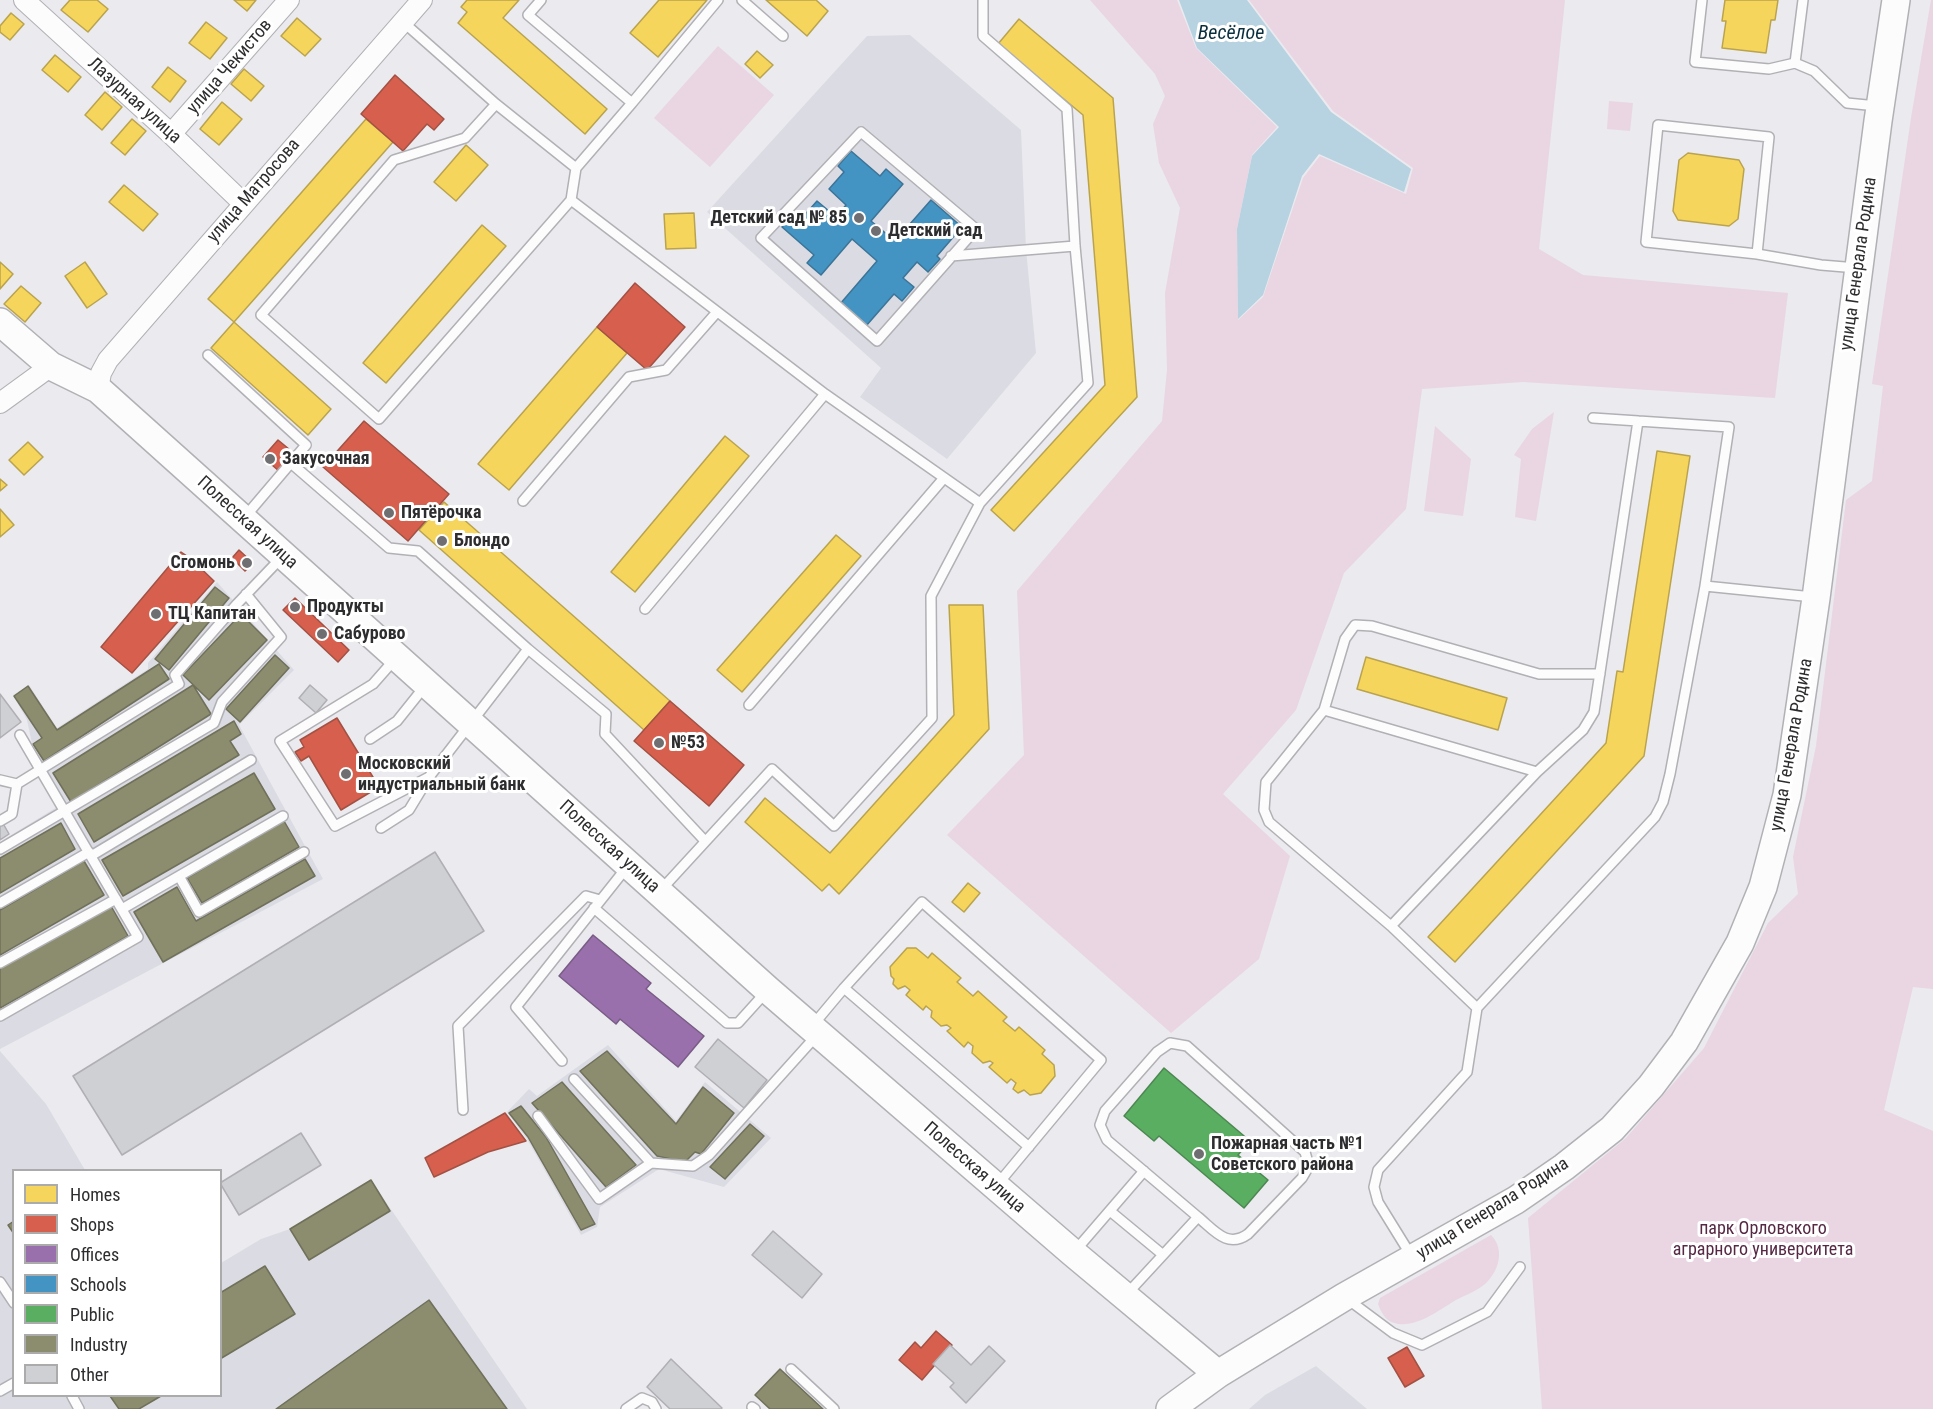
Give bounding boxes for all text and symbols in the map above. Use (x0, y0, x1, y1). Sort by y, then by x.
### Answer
street label: улица Чекистов (183, 15, 277, 119)
water label: Весёлое (1198, 22, 1264, 46)
street label: Лазурная улица (83, 53, 185, 149)
street label: улица Матросова (203, 135, 305, 247)
street label: улица Генерала Родина (1836, 176, 1882, 352)
place label: Детский сад № 85 (710, 207, 847, 229)
marker: Детский сад № 85 (852, 211, 866, 225)
place label: Детский сад (888, 220, 982, 242)
marker: Детский сад (869, 224, 883, 238)
place label: Закусочная (282, 448, 370, 470)
marker: Закусочная (263, 452, 277, 466)
street label: Полесская улица (192, 472, 302, 574)
place label: Пятёрочка (401, 502, 481, 524)
marker: Пятёрочка (382, 506, 396, 520)
place label: Блондо (454, 530, 510, 552)
marker: Блондо (435, 534, 449, 548)
place label: Сгомонь (171, 552, 235, 574)
marker: Сгомонь (240, 556, 254, 570)
place label: Продукты (307, 596, 384, 618)
marker: Продукты (288, 600, 302, 614)
place label: ТЦ Капитан (168, 603, 256, 625)
marker: ТЦ Капитан (149, 607, 163, 621)
place label: Сабурово (334, 623, 406, 645)
marker: Сабурово (315, 627, 329, 641)
street label: улица Генерала Родина (1766, 657, 1818, 833)
place label: №53 (671, 732, 705, 754)
marker: №53 (652, 736, 666, 750)
place label: Московский индустриальный банк (358, 753, 526, 795)
marker: Московский индустриальный банк (339, 767, 353, 781)
street label: Полесская улица (554, 796, 664, 898)
street label: Полесская улица (919, 1118, 1029, 1218)
place label: Пожарная часть №1 Советского района (1211, 1133, 1364, 1176)
marker: Пожарная часть №1 Советского района (1192, 1147, 1206, 1161)
street label: улица Генерала Родина (1413, 1153, 1573, 1265)
legend (12, 1169, 222, 1397)
text: Homes (70, 1184, 120, 1205)
text: Shops (70, 1214, 114, 1235)
park label: парк Орловского аграрного университета (1673, 1218, 1853, 1260)
text: Offices (70, 1244, 119, 1265)
text: Schools (70, 1274, 127, 1295)
text: Public (70, 1304, 114, 1325)
text: Industry (70, 1334, 128, 1355)
text: Other (70, 1364, 109, 1385)

